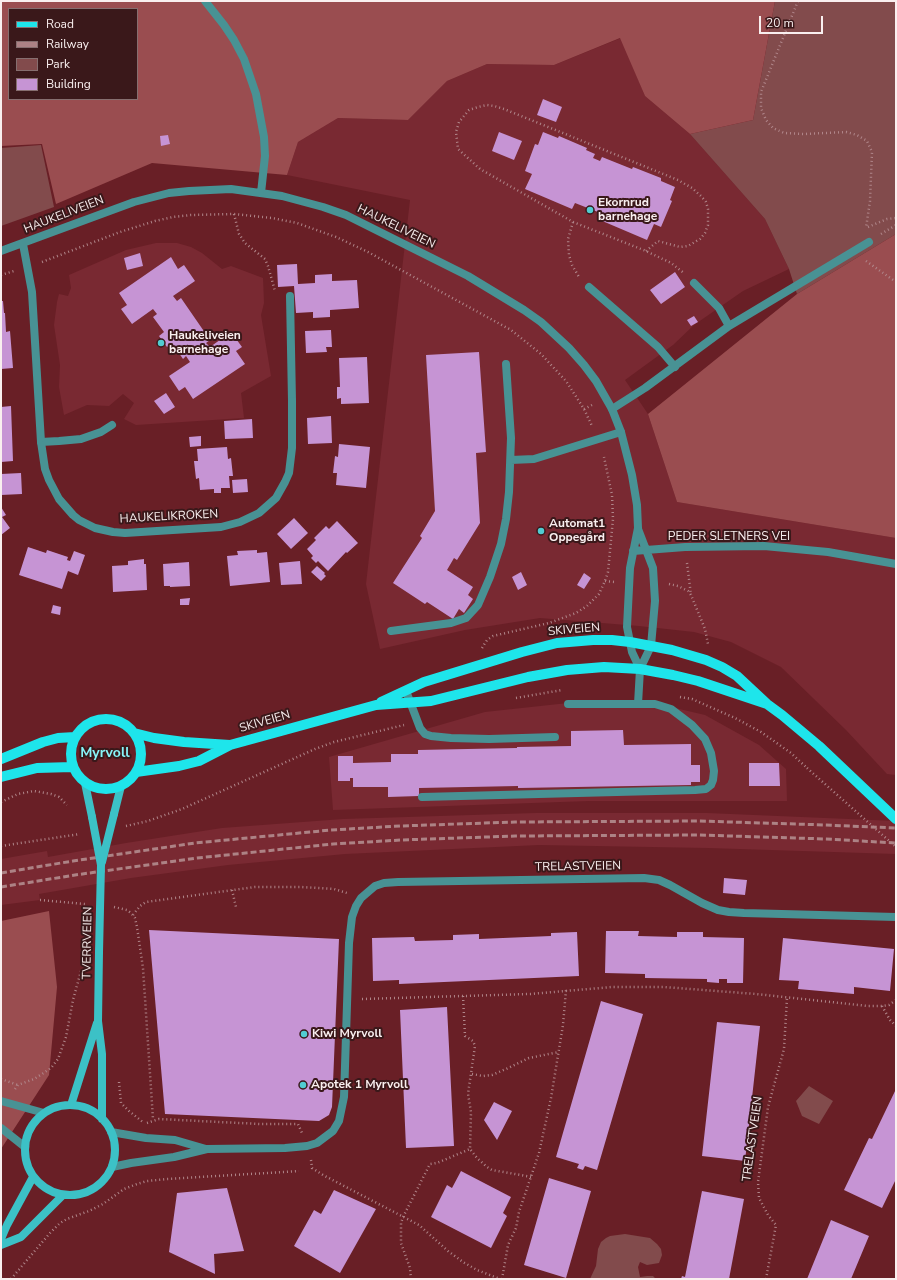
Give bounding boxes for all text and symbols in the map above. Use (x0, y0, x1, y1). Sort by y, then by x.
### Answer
legend (8, 8, 138, 100)
scale bar (761, 8, 825, 34)
text: 20 m (766, 15, 794, 31)
text: Road (46, 16, 74, 32)
text: Railway (46, 36, 89, 52)
text: Park (46, 56, 70, 72)
text: Building (46, 76, 91, 92)
street label: HAUKELIVEIEN (22, 193, 106, 237)
place label: Ekornrud barnehage (598, 196, 657, 224)
street label: HAUKELIVEIEN (355, 202, 437, 252)
marker: Ekornrud barnehage (585, 205, 595, 215)
place label: Haukeliveien barnehage (169, 329, 241, 357)
marker: Haukeliveien barnehage (156, 338, 166, 348)
street label: HAUKELIKROKEN (119, 507, 219, 527)
place label: Automat1 Oppegård (549, 517, 605, 545)
marker: Automat1 Oppegård (536, 526, 546, 536)
street label: PEDER SLETNERS VEI (668, 530, 790, 544)
street label: SKIVEIEN (547, 621, 601, 639)
street label: SKIVEIEN (238, 708, 292, 736)
district label: Myrvoll (80, 746, 130, 762)
street label: TRELASTVEIEN (535, 859, 621, 875)
street label: TVERRVEIEN (80, 906, 96, 980)
place label: Kiwi Myrvoll (312, 1027, 382, 1041)
marker: Kiwi Myrvoll (299, 1029, 309, 1039)
place label: Apotek 1 Myrvoll (311, 1078, 408, 1092)
marker: Apotek 1 Myrvoll (298, 1080, 308, 1090)
street label: TRELASTVEIEN (740, 1095, 766, 1183)

